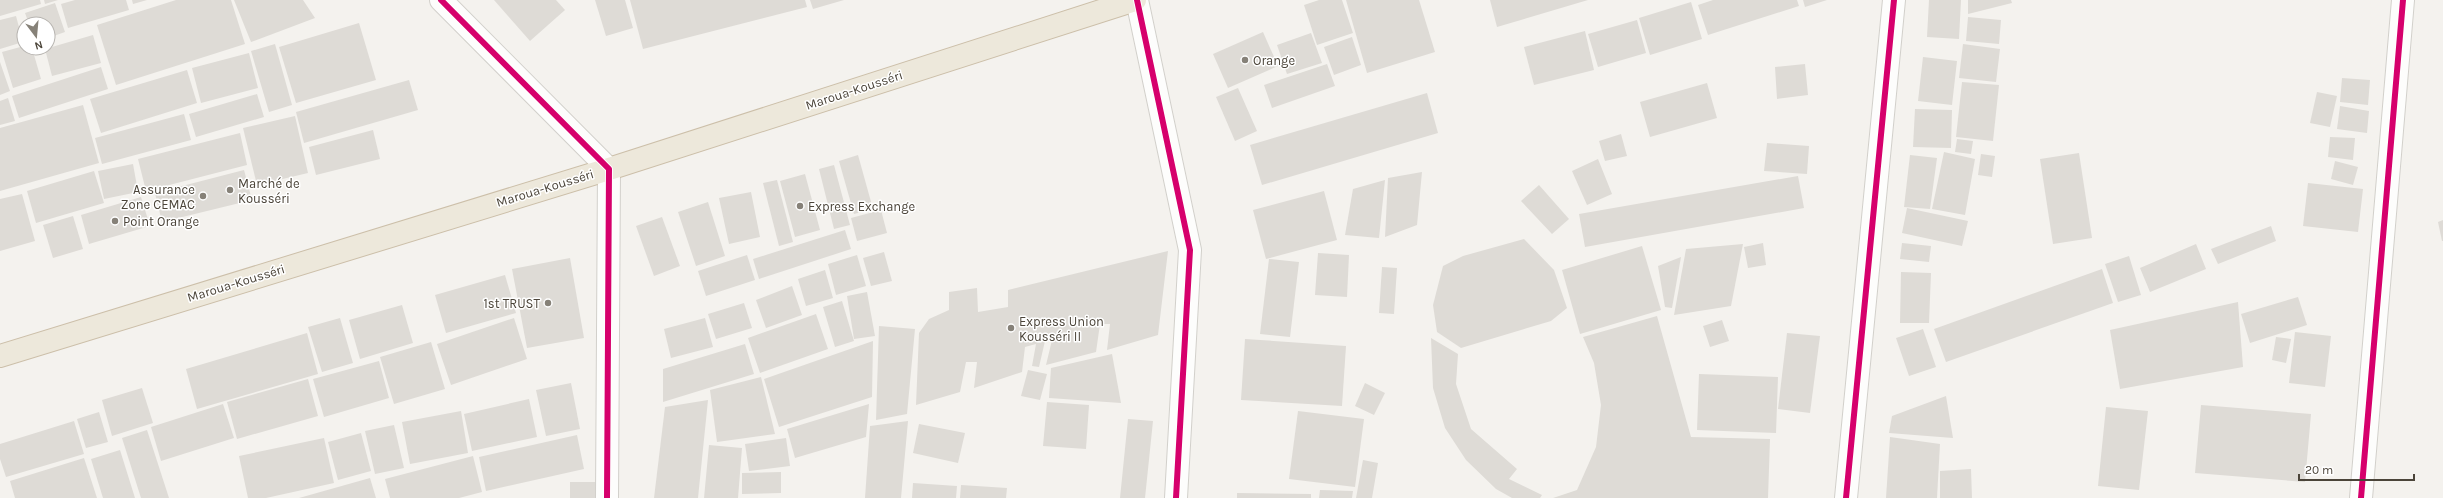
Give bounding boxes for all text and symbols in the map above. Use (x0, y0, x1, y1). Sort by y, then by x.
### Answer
north arrow (16, 16, 56, 56)
text: N (33, 38, 44, 52)
place label: Orange (1253, 53, 1295, 68)
marker: Orange (1240, 55, 1250, 65)
street label: Maroua-Kousséri (804, 67, 904, 113)
street label: Maroua-Kousséri (494, 166, 596, 210)
place label: Marché de Kousséri (238, 176, 300, 206)
place label: Assurance Zone CEMAC (121, 182, 195, 212)
marker: Marché de Kousséri (225, 185, 235, 195)
marker: Assurance Zone CEMAC (198, 191, 208, 201)
place label: Express Exchange (808, 199, 916, 214)
marker: Express Exchange (795, 201, 805, 211)
place label: Point Orange (123, 214, 199, 229)
marker: Point Orange (110, 216, 120, 226)
street label: Maroua-Kousséri (185, 261, 287, 305)
place label: 1st TRUST (484, 296, 540, 311)
marker: 1st TRUST (543, 298, 553, 308)
place label: Express Union Kousséri II (1019, 314, 1104, 344)
marker: Express Union Kousséri II (1006, 323, 1016, 333)
scale bar (2299, 456, 2414, 482)
text: 20 m (2305, 463, 2333, 477)

